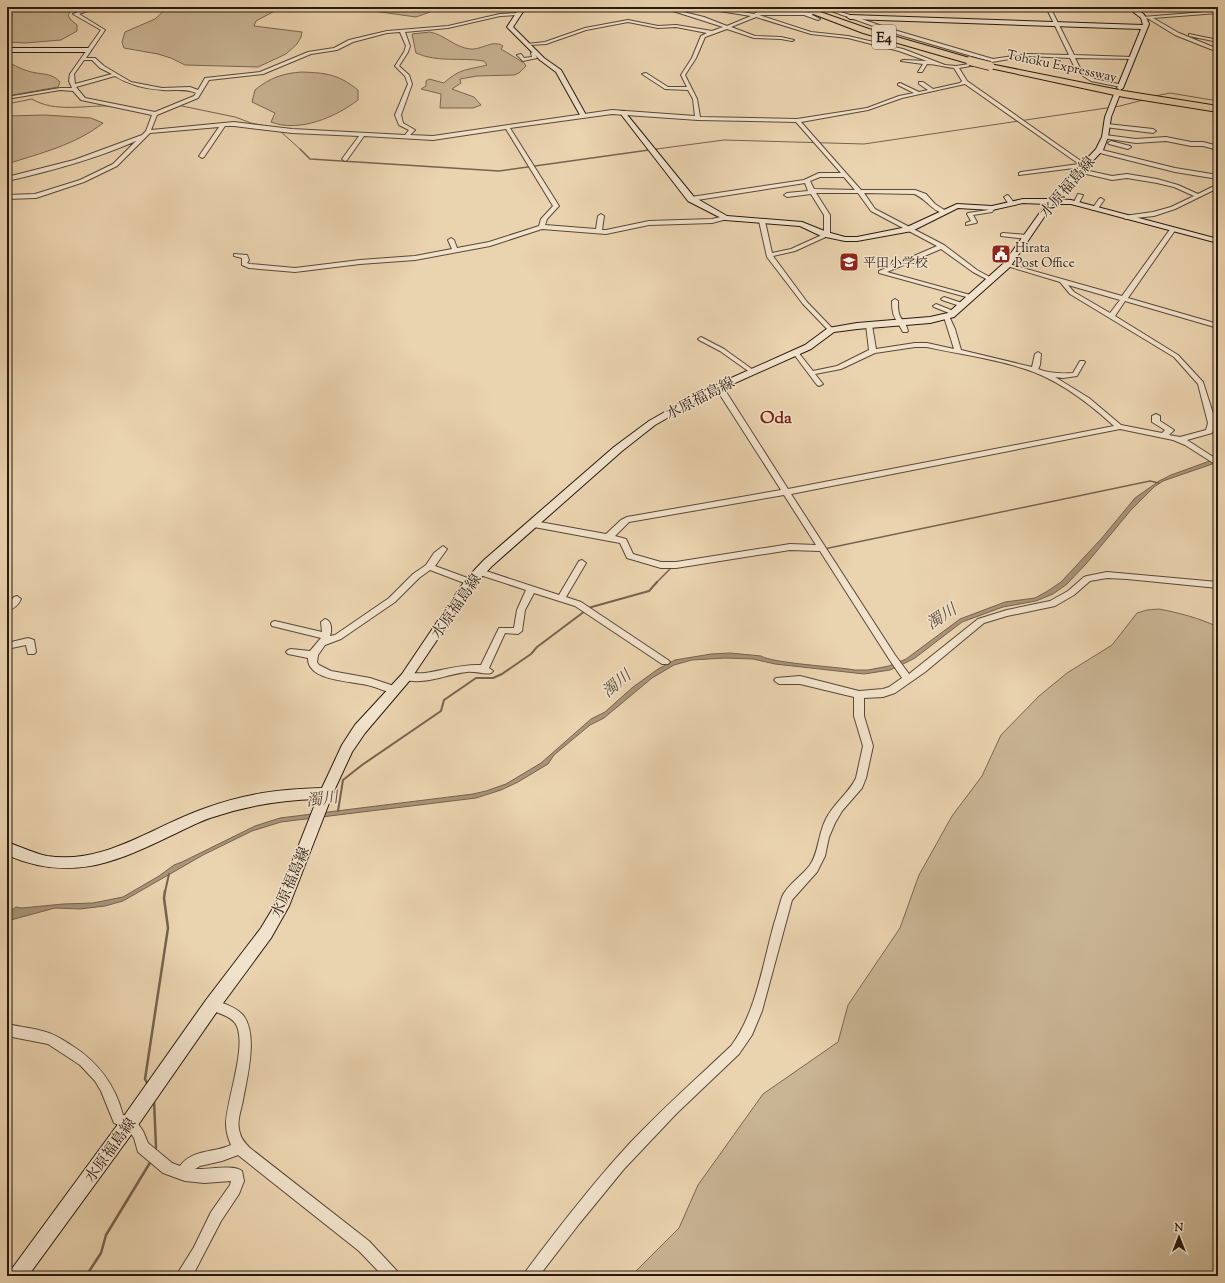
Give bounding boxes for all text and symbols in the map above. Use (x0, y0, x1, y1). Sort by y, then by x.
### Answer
road number: E4 (872, 25, 896, 49)
street label: Tohoku Expressway (1005, 47, 1119, 88)
street label: 水原福島線 (1036, 153, 1101, 223)
place label: Hirata Post Office (1015, 240, 1075, 273)
public building icon: Hirata Post Office (990, 243, 1012, 265)
school or university icon: 平田小学校 (838, 251, 860, 273)
place label: 平田小学校 (863, 255, 928, 273)
street label: 水原福島線 (662, 373, 739, 426)
district label: Oda (760, 407, 792, 431)
street label: 水原福島線 (427, 570, 487, 644)
water label: 濁川 (923, 599, 964, 636)
water label: 濁川 (598, 665, 639, 704)
water label: 濁川 (305, 787, 342, 814)
street label: 水原福島線 (267, 844, 316, 921)
street label: 水原福島線 (81, 1114, 142, 1187)
north arrow (1159, 1217, 1199, 1257)
text: N (1174, 1220, 1184, 1236)

